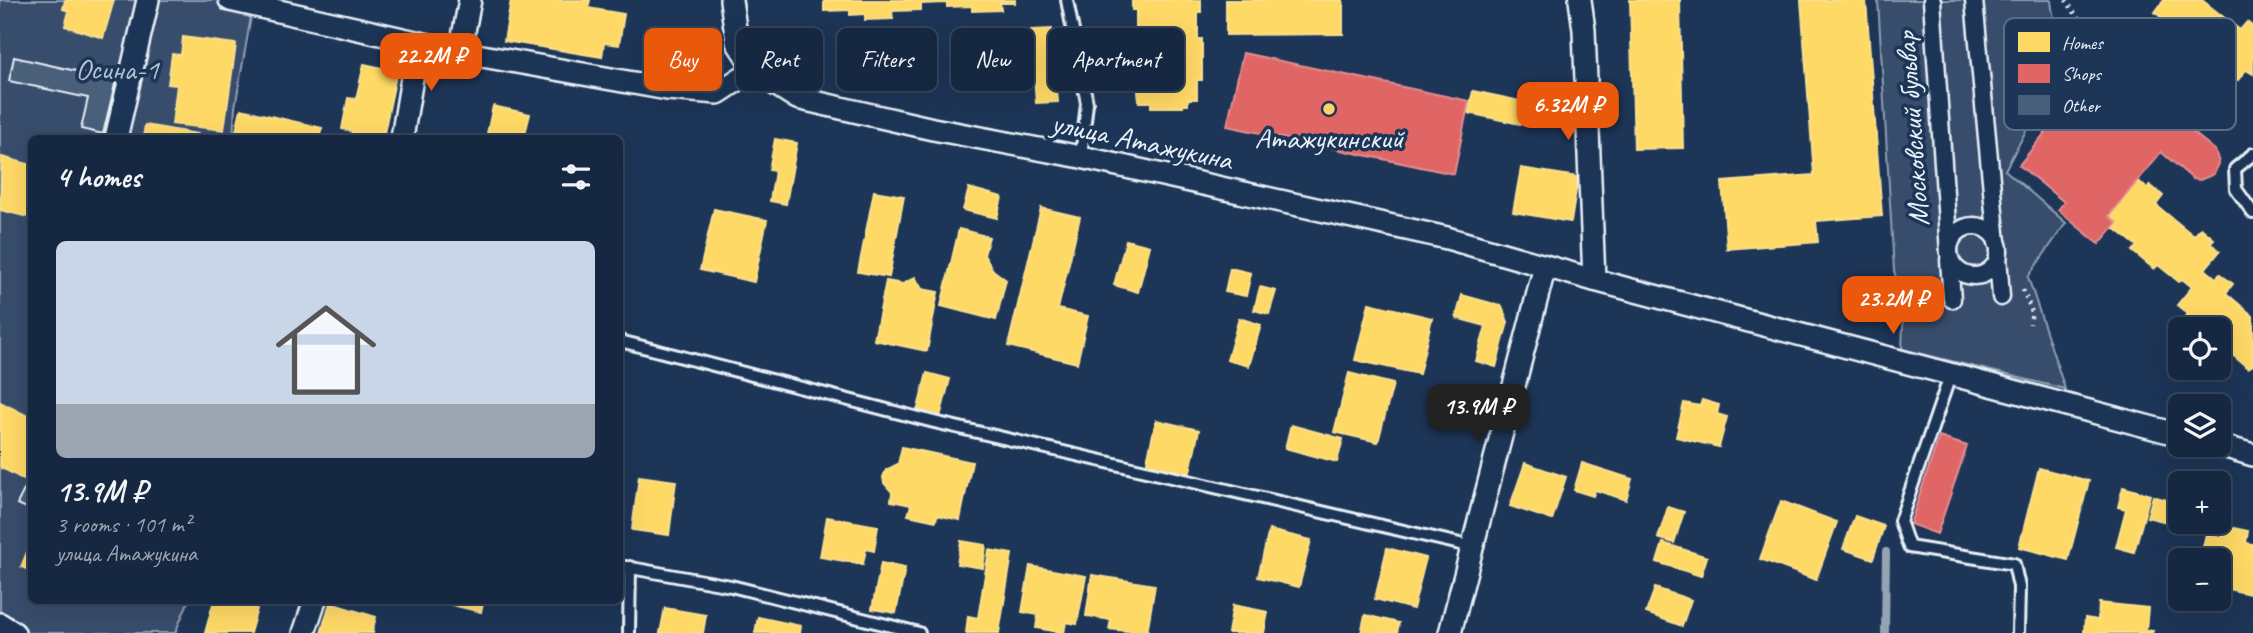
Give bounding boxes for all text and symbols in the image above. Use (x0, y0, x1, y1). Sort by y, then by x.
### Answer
legend (2004, 18, 2236, 130)
chip: Buy (644, 28, 722, 91)
chip: Rent (736, 28, 823, 91)
chip: Filters (837, 28, 937, 91)
chip: New (951, 28, 1034, 91)
chip: Apartment (1048, 28, 1184, 91)
street label: Московский бульвар (1886, 29, 1938, 227)
text: Homes (2062, 31, 2104, 55)
pin: 22.2M ₽ (366, 34, 496, 93)
text: 22.2M ₽ (396, 41, 466, 70)
park label: Осина-1 (75, 50, 160, 88)
text: Shops (2062, 62, 2102, 86)
pin: 6.32M ₽ (1503, 82, 1633, 142)
text: 6.32M ₽ (1533, 90, 1603, 119)
text: Other (2062, 94, 2102, 118)
marker: Атажукинский (1321, 101, 1337, 117)
street label: улица Атажукина (1046, 103, 1238, 179)
place label: Атажукинский (1255, 119, 1405, 157)
text: 4 homes (56, 158, 141, 196)
icon: filters (557, 158, 595, 196)
pin: 23.2M ₽ (1828, 276, 1958, 336)
text: 23.2M ₽ (1858, 284, 1928, 313)
icon: home (263, 287, 389, 413)
map controls (2168, 317, 2231, 611)
button: locate (2168, 317, 2231, 380)
pin: 13.9M ₽ (1413, 384, 1543, 444)
text: 13.9M ₽ (1443, 392, 1513, 421)
button: layers (2168, 394, 2231, 457)
button: + (2168, 471, 2231, 534)
text: 13.9M ₽ (56, 472, 147, 510)
text: 3 rooms · 101 m² (56, 510, 191, 539)
text: улица Атажукина (56, 539, 197, 568)
button: − (2168, 548, 2231, 611)

